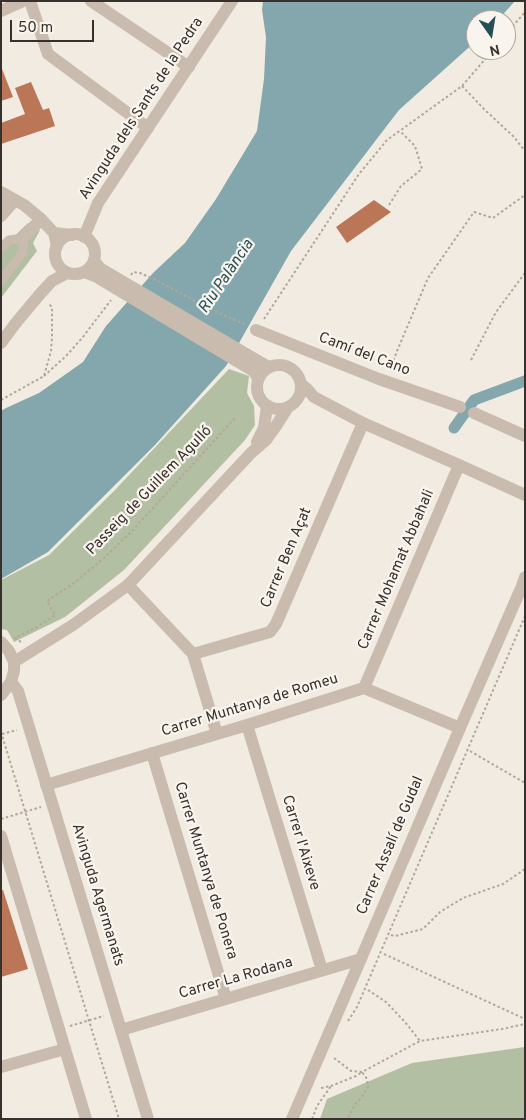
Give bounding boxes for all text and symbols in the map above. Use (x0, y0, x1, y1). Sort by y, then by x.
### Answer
scale bar (12, 10, 96, 42)
north arrow (466, 10, 516, 60)
street label: Avinguda dels Sants de la Pedra (76, 14, 208, 204)
text: 50 m (18, 19, 53, 38)
text: N (487, 40, 501, 59)
water label: Riu Palància (195, 236, 259, 318)
street label: Camí del Cano (316, 329, 412, 381)
street label: Passeig de Guillem Agulló (83, 423, 217, 559)
street label: Carrer Mohamat Abbahali (355, 487, 439, 653)
street label: Carrer Ben Açat (258, 505, 316, 611)
street label: Carrer Muntanya de Romeu (159, 671, 341, 741)
street label: Carrer Assalí de Gudal (354, 774, 428, 918)
street label: Carrer Muntanya de Ponera (169, 780, 241, 962)
street label: Carrer l'Aixeve (277, 793, 323, 893)
street label: Avinguda Agermanats (67, 821, 127, 969)
street label: Carrer La Rodana (177, 954, 295, 1004)

